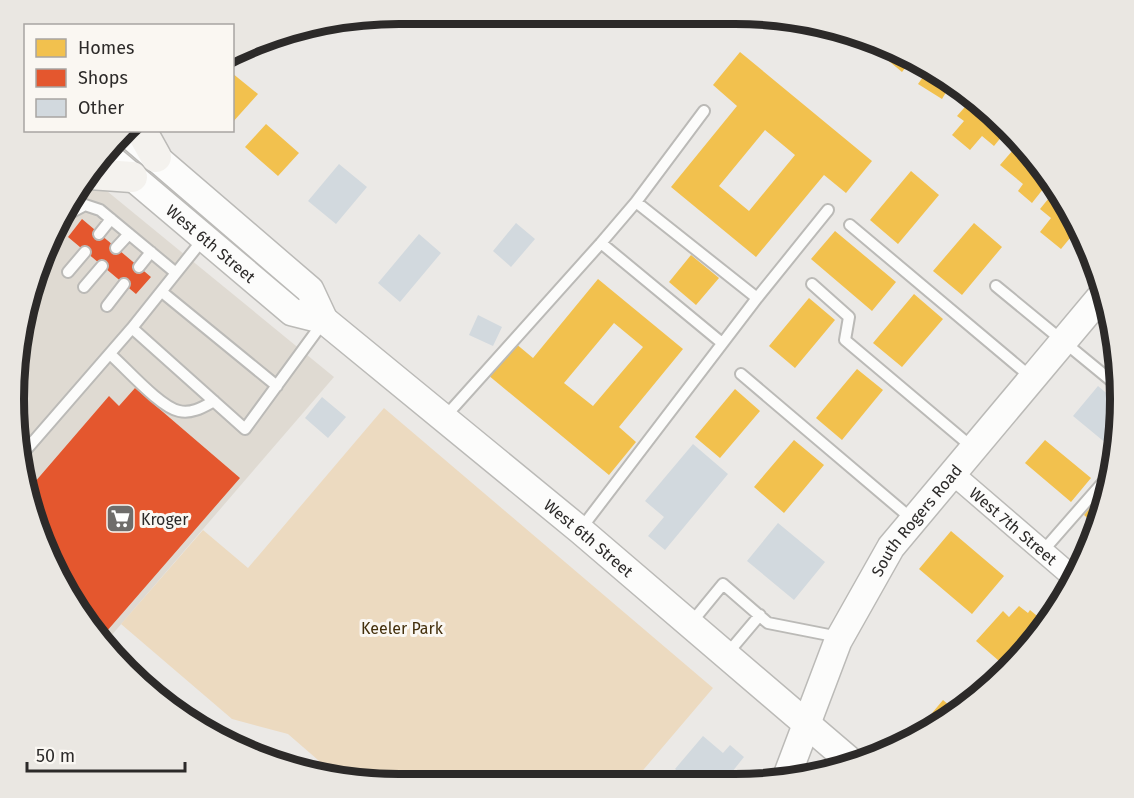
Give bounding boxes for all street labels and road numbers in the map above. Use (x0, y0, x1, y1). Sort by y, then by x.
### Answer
street label: West 6th Street (162, 201, 259, 287)
street label: South Rogers Road (867, 461, 966, 580)
street label: West 7th Street (965, 483, 1061, 569)
street label: West 6th Street (540, 495, 637, 581)

